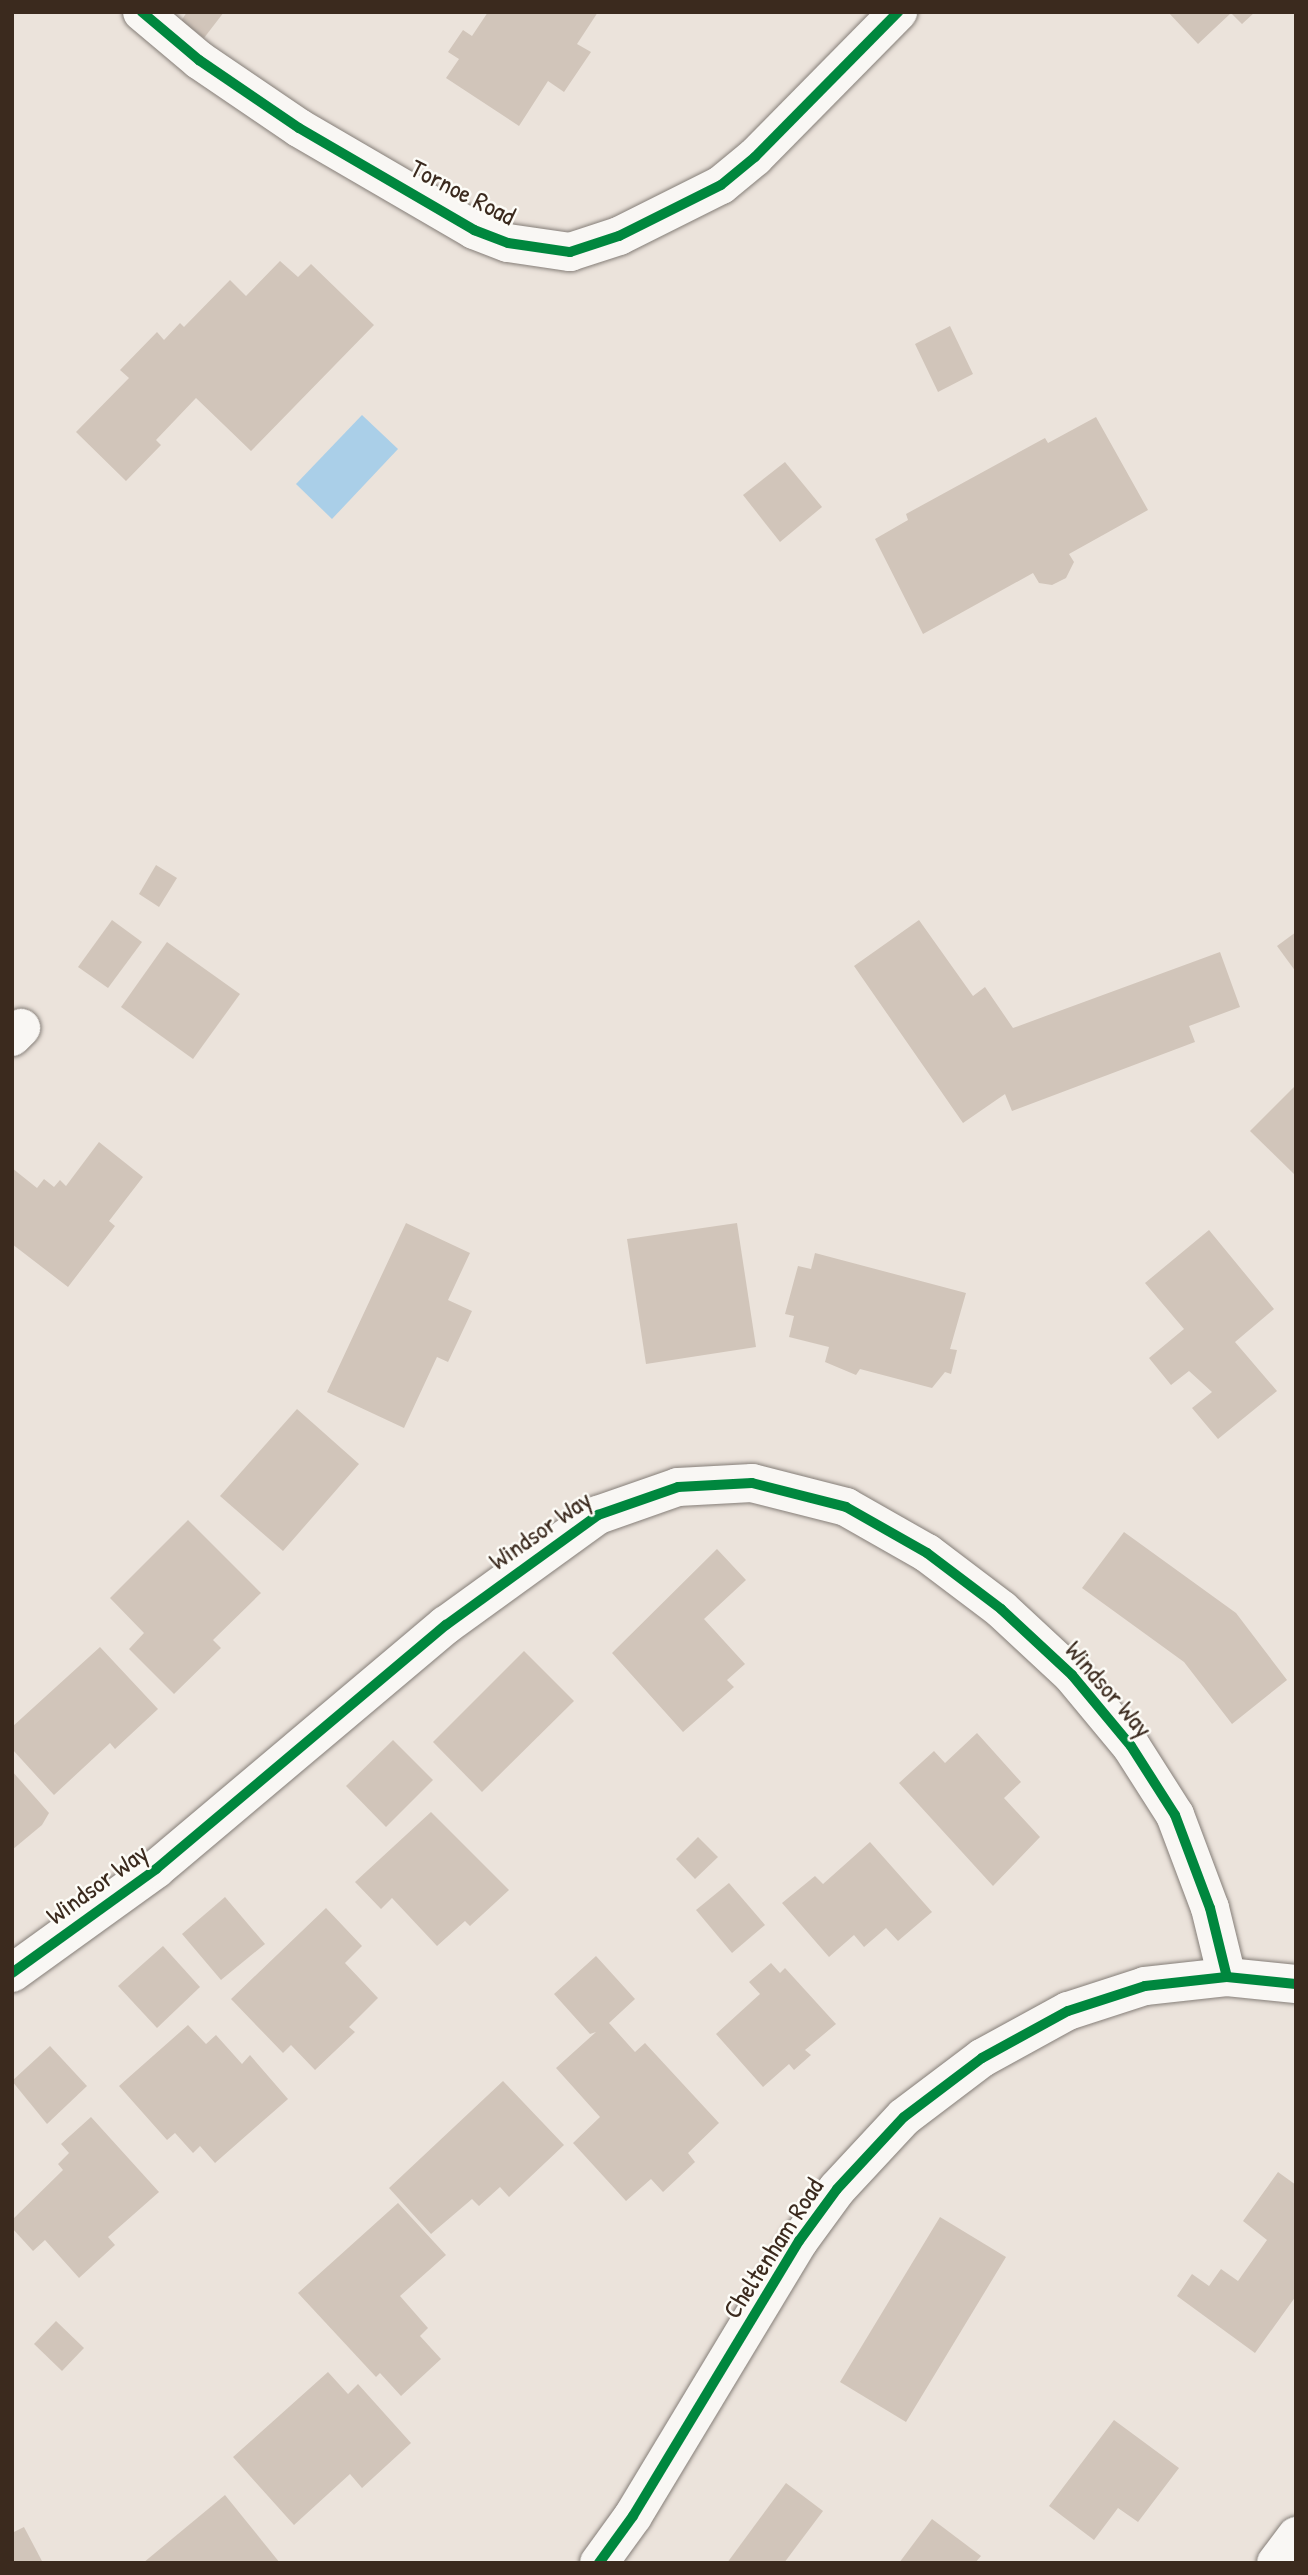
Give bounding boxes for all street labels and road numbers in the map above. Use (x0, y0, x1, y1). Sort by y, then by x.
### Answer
street label: Tornoe Road (405, 152, 521, 232)
street label: Windsor Way (483, 1484, 597, 1576)
street label: Windsor Way (1059, 1634, 1159, 1744)
street label: Windsor Way (40, 1837, 154, 1931)
street label: Cheltenham Road (716, 2172, 830, 2324)

